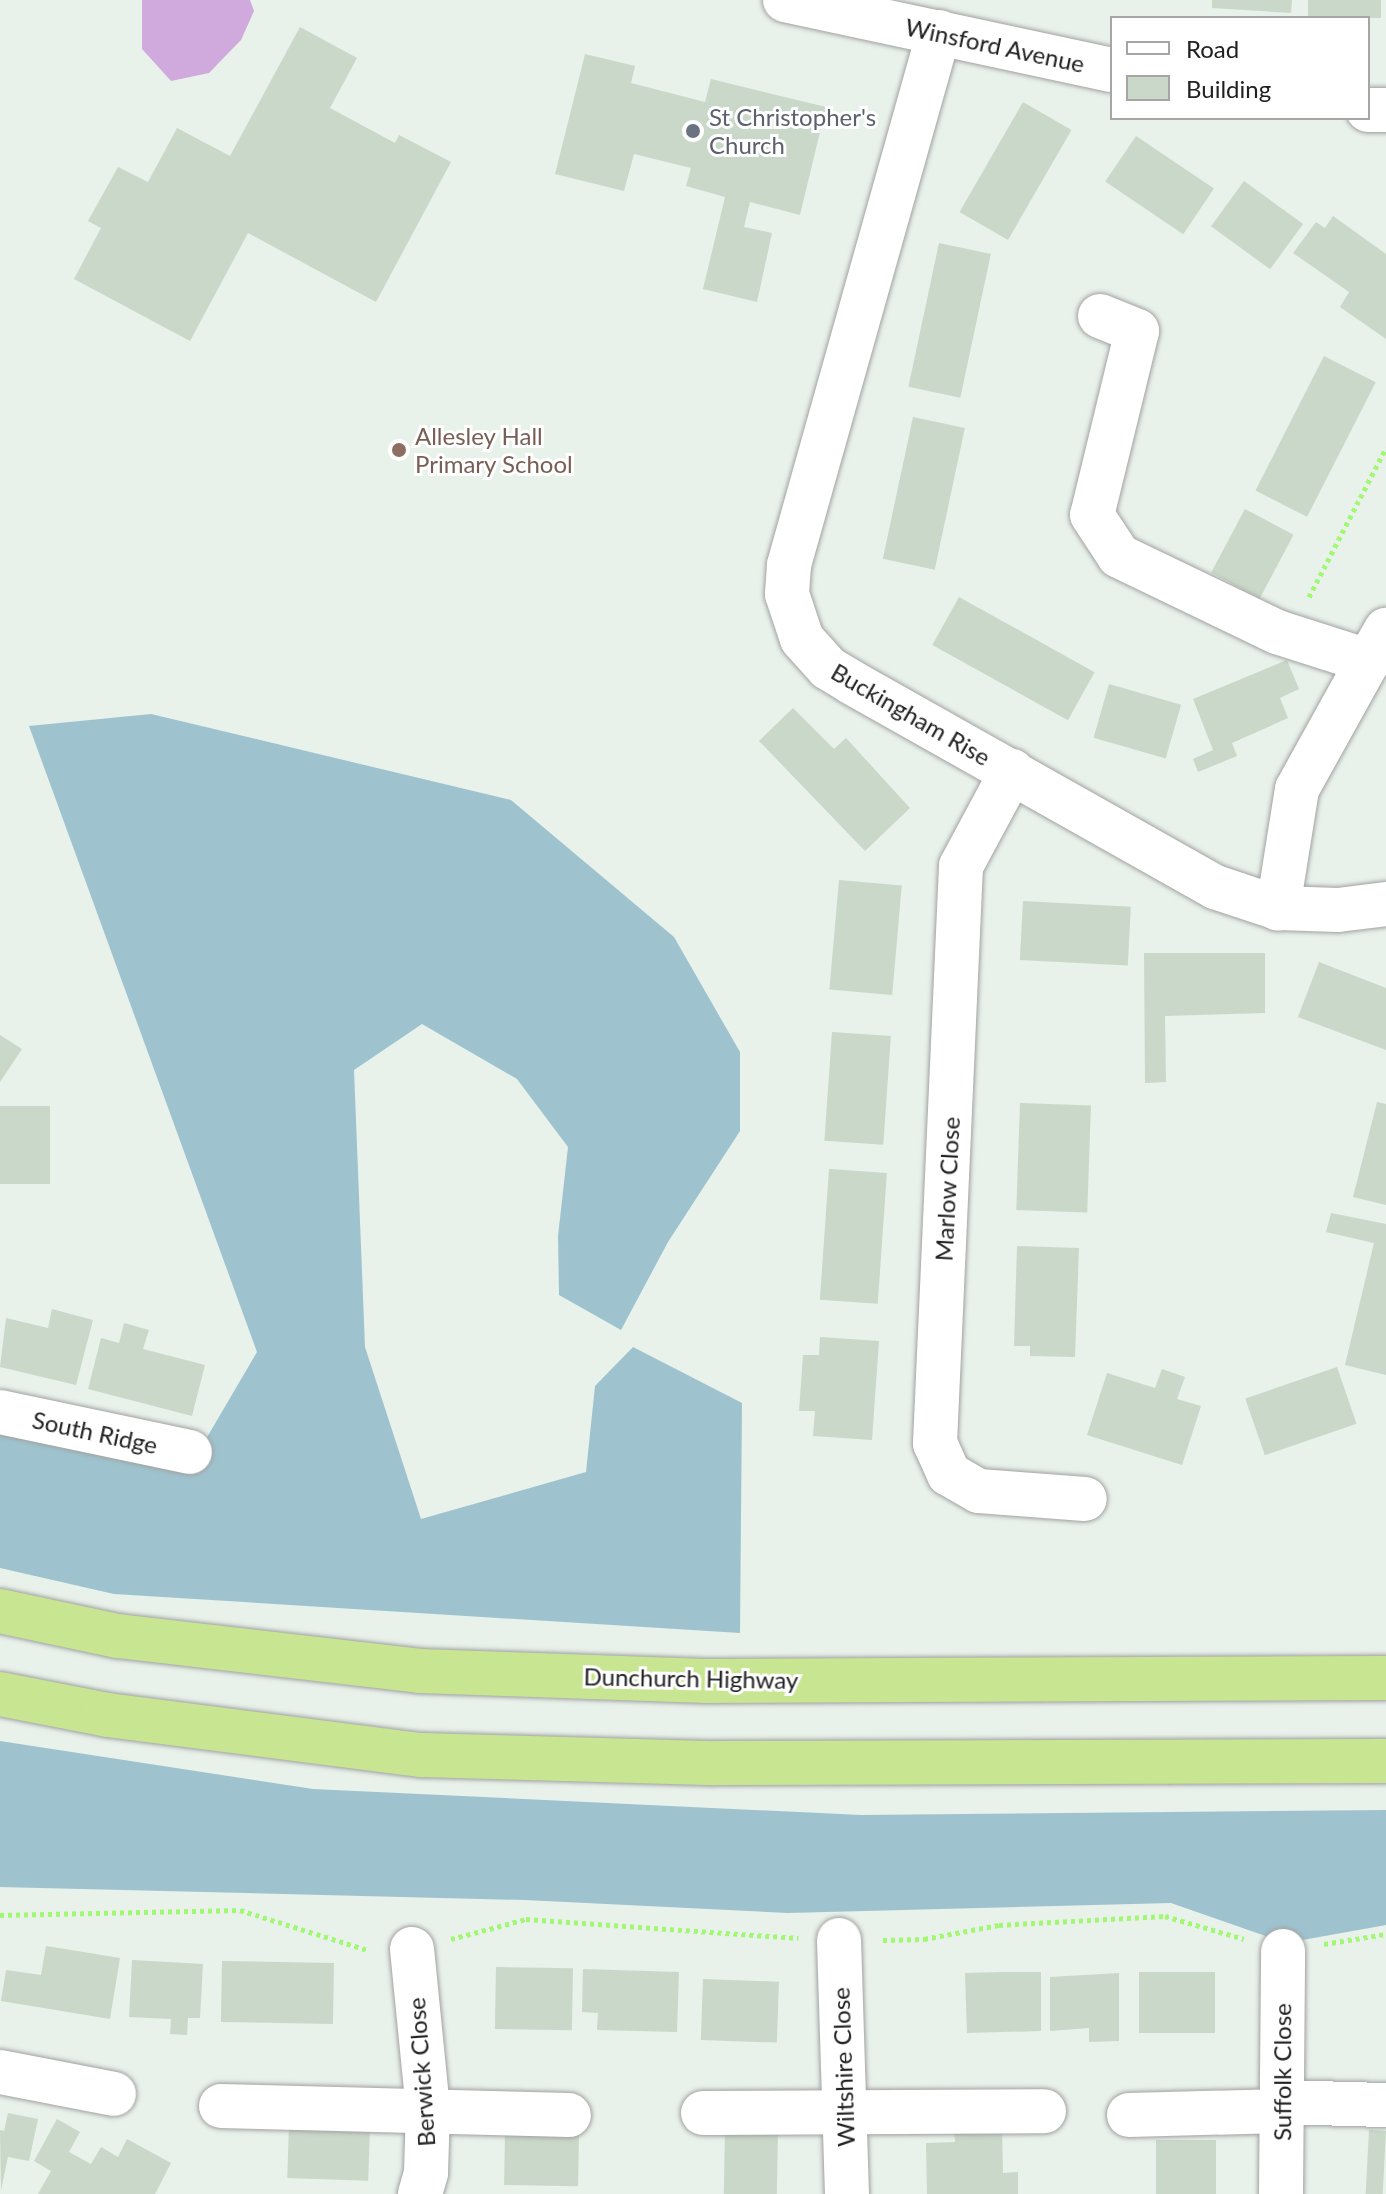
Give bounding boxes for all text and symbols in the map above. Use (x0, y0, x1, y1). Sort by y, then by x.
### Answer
street label: Winsford Avenue (902, 12, 1088, 78)
legend (1110, 16, 1370, 120)
text: Road (1186, 34, 1239, 63)
text: Building (1186, 74, 1271, 103)
place label: St Christopher's Church (709, 103, 876, 159)
marker: St Christopher's Church (684, 122, 702, 140)
place label: Allesley Hall Primary School (415, 422, 573, 478)
marker: Allesley Hall Primary School (390, 441, 408, 459)
street label: Buckingham Rise (826, 657, 996, 771)
street label: Marlow Close (929, 1116, 965, 1262)
street label: South Ridge (30, 1405, 160, 1459)
street label: Dunchurch Highway (583, 1662, 799, 1694)
street label: Wiltshire Close (826, 1987, 860, 2147)
street label: Berwick Close (401, 1996, 441, 2148)
street label: Suffolk Close (1268, 2003, 1296, 2141)

